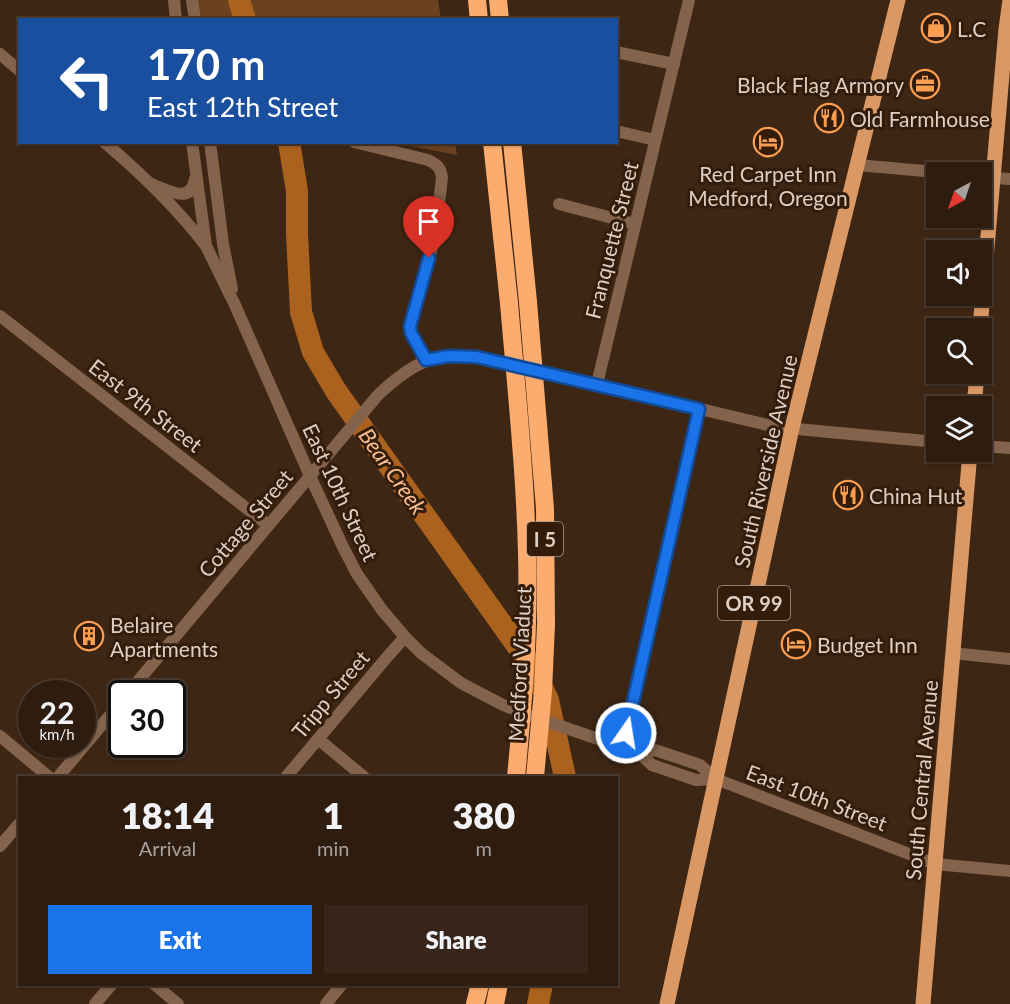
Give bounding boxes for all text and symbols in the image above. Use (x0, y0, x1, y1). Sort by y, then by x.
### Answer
shop icon: L.C (920, 12, 952, 44)
place label: L.C (957, 16, 986, 41)
text: 170 m (147, 39, 265, 89)
icon: left (48, 42, 126, 120)
office icon: Black Flag Armory (909, 68, 941, 100)
place label: Black Flag Armory (737, 72, 904, 97)
text: East 12th Street (147, 90, 338, 123)
restaurant icon: Old Farmhouse (813, 102, 845, 134)
place label: Old Farmhouse (850, 106, 990, 131)
hotel icon: Red Carpet Inn Medford, Oregon (752, 126, 784, 158)
street label: Franquette Street (579, 158, 643, 321)
place label: Red Carpet Inn Medford, Oregon (688, 161, 848, 210)
north arrow (926, 162, 992, 228)
map controls (926, 162, 992, 462)
pin (403, 196, 454, 258)
icon: arrive (412, 205, 445, 238)
button: sound (926, 240, 992, 306)
button: search (926, 318, 992, 384)
street label: South Riverside Avenue (728, 352, 802, 570)
street label: East 9th Street (85, 353, 208, 457)
button: layers (926, 396, 992, 462)
street label: East 10th Street (298, 419, 384, 565)
water label: Bear Creek (353, 423, 433, 520)
street label: Cottage Street (193, 464, 298, 582)
restaurant icon: China Hut (832, 479, 864, 511)
place label: China Hut (869, 483, 963, 508)
road number: I 5 (527, 522, 563, 556)
street label: Medford Viaduct (502, 585, 536, 742)
road number: OR 99 (718, 586, 790, 620)
place label: Belaire Apartments (110, 612, 218, 661)
building icon: Belaire Apartments (73, 620, 105, 652)
hotel icon: Budget Inn (780, 628, 812, 660)
place label: Budget Inn (817, 632, 918, 657)
street label: Tripp Street (286, 645, 374, 743)
street label: South Central Avenue (900, 679, 942, 881)
speed limit sign: 30 (108, 680, 186, 758)
text: 22 (40, 694, 74, 730)
position arrow (594, 701, 658, 765)
text: km/h (39, 725, 75, 743)
street label: East 10th Street (743, 759, 891, 835)
text: 18:14 (121, 793, 214, 837)
text: 1 (323, 793, 344, 837)
text: 380 (452, 793, 515, 837)
text: Arrival (139, 836, 196, 860)
text: min (317, 836, 349, 860)
text: m (475, 836, 492, 860)
button: Exit (48, 905, 312, 974)
button: Share (324, 905, 588, 974)

